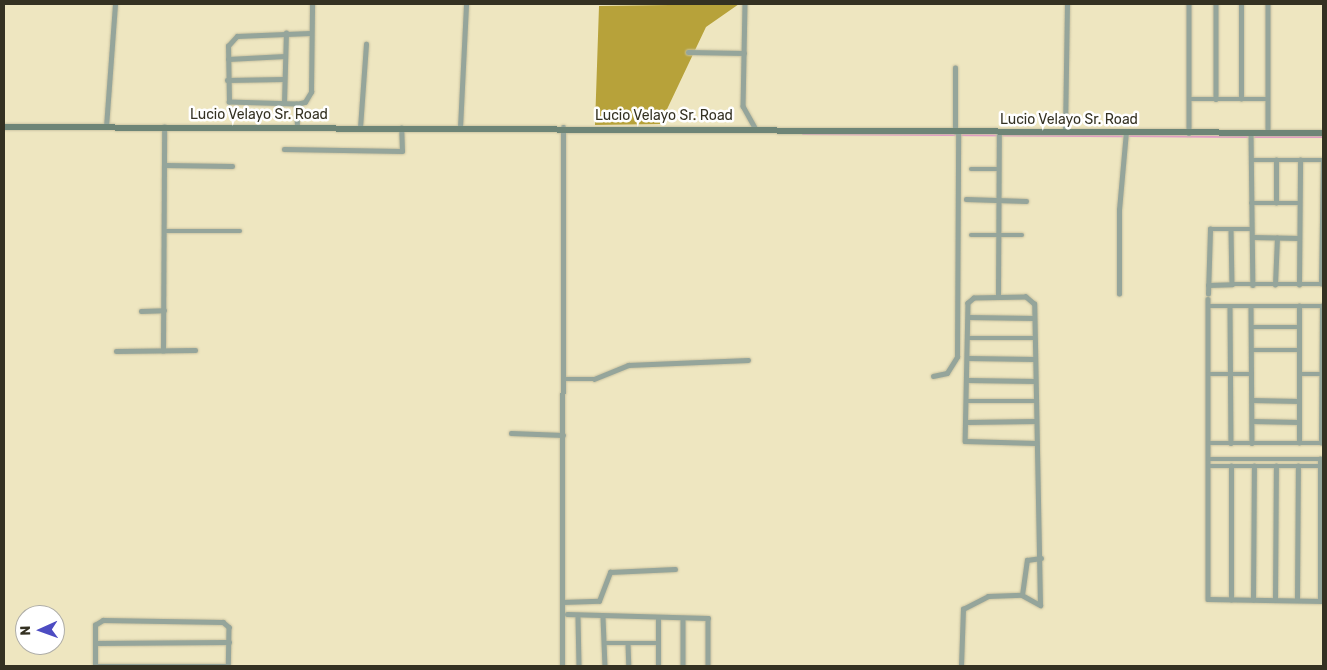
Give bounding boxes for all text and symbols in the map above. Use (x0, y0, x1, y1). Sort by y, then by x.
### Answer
street label: Lucio Velayo Sr. Road (190, 107, 328, 123)
street label: Lucio Velayo Sr. Road (595, 108, 733, 124)
street label: Lucio Velayo Sr. Road (1000, 112, 1138, 128)
north arrow (15, 605, 65, 655)
text: N (17, 625, 34, 636)

